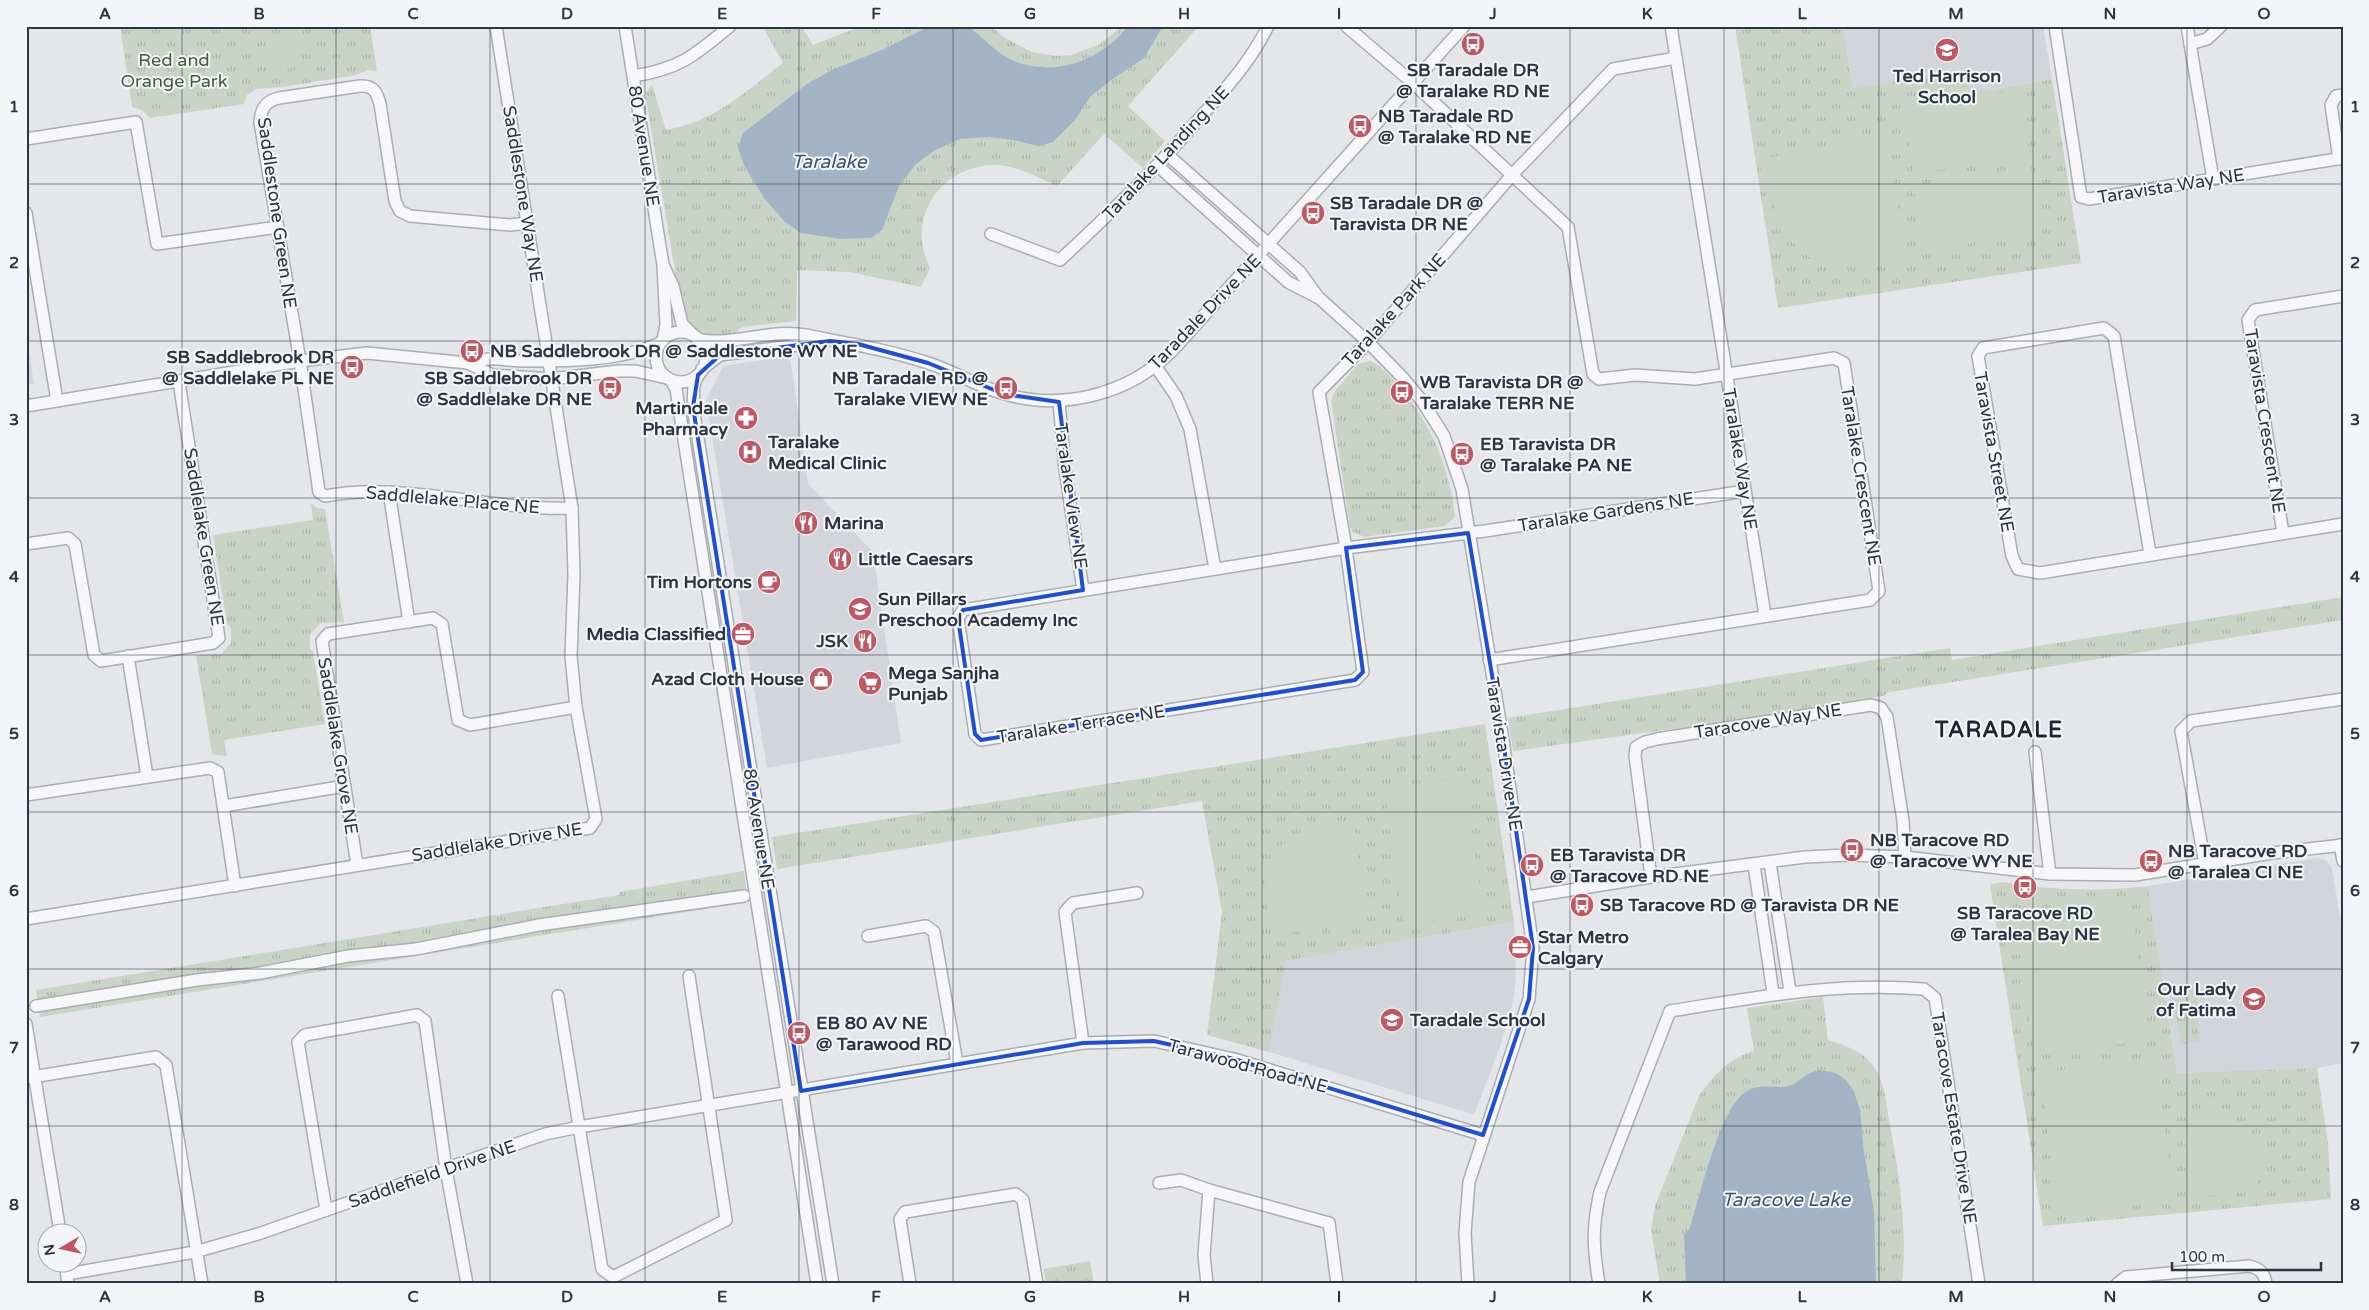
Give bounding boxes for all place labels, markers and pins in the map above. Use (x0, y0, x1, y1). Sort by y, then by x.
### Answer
bus stop icon: SB Taradale DR @ Taralake RD NE (1460, 31, 1486, 57)
school or university icon: Ted Harrison School (1934, 37, 1960, 63)
place label: SB Taradale DR @ Taralake RD NE (1396, 59, 1550, 102)
place label: Ted Harrison School (1892, 65, 2001, 108)
place label: NB Taradale RD @ Taralake RD NE (1378, 105, 1532, 148)
bus stop icon: NB Taradale RD @ Taralake RD NE (1347, 113, 1373, 139)
place label: SB Taradale DR @ Taravista DR NE (1329, 192, 1483, 235)
bus stop icon: SB Taradale DR @ Taravista DR NE (1300, 200, 1326, 226)
bus stop icon: NB Saddlebrook DR @ Saddlestone WY NE (459, 338, 485, 364)
place label: NB Saddlebrook DR @ Saddlestone WY NE (490, 340, 858, 362)
place label: SB Saddlebrook DR @ Saddlelake PL NE (162, 346, 334, 389)
bus stop icon: SB Saddlebrook DR @ Saddlelake PL NE (339, 354, 365, 380)
place label: SB Saddlebrook DR @ Saddlelake DR NE (417, 367, 592, 410)
place label: NB Taradale RD @ Taralake VIEW NE (832, 367, 988, 410)
place label: WB Taravista DR @ Taralake TERR NE (1419, 371, 1583, 414)
bus stop icon: SB Saddlebrook DR @ Saddlelake DR NE (597, 375, 623, 401)
bus stop icon: NB Taradale RD @ Taralake VIEW NE (993, 375, 1019, 401)
bus stop icon: WB Taravista DR @ Taralake TERR NE (1389, 379, 1415, 405)
place label: Martindale Pharmacy (635, 397, 728, 440)
pharmacy icon: Martindale Pharmacy (733, 405, 759, 431)
place label: Taralake Medical Clinic (767, 431, 887, 474)
place label: EB Taravista DR @ Taralake PA NE (1480, 433, 1632, 476)
hospital icon: Taralake Medical Clinic (737, 439, 763, 465)
bus stop icon: EB Taravista DR @ Taralake PA NE (1449, 441, 1475, 467)
restaurant icon: Marina (793, 510, 819, 536)
place label: Marina (824, 512, 884, 534)
restaurant icon: Little Caesars (827, 546, 853, 572)
place label: Little Caesars (858, 548, 973, 570)
cafe icon: Tim Hortons (756, 569, 782, 595)
place label: Tim Hortons (646, 571, 752, 593)
place label: Sun Pillars Preschool Academy Inc (878, 588, 1078, 631)
school or university icon: Sun Pillars Preschool Academy Inc (847, 596, 873, 622)
office icon: Media Classified (730, 621, 756, 647)
place label: Media Classified (586, 623, 726, 645)
restaurant icon: JSK (852, 628, 878, 654)
place label: JSK (815, 630, 848, 652)
place label: Mega Sanjha Punjab (888, 662, 999, 705)
shop icon: Azad Cloth House (808, 666, 834, 692)
place label: Azad Cloth House (651, 668, 804, 690)
supermarket icon: Mega Sanjha Punjab (857, 670, 883, 696)
place label: NB Taracove RD @ Taracove WY NE (1870, 829, 2033, 872)
bus stop icon: NB Taracove RD @ Taracove WY NE (1839, 837, 1865, 863)
place label: NB Taracove RD @ Taralea CI NE (2168, 840, 2307, 883)
place label: EB Taravista DR @ Taracove RD NE (1550, 844, 1709, 887)
bus stop icon: NB Taracove RD @ Taralea CI NE (2138, 848, 2164, 874)
bus stop icon: EB Taravista DR @ Taracove RD NE (1519, 852, 1545, 878)
bus stop icon: SB Taracove RD @ Taralea Bay NE (2012, 874, 2038, 900)
bus stop icon: SB Taracove RD @ Taravista DR NE (1569, 892, 1595, 918)
place label: SB Taracove RD @ Taravista DR NE (1600, 894, 1899, 916)
place label: SB Taracove RD @ Taralea Bay NE (1950, 902, 2100, 945)
place label: Star Metro Calgary (1538, 926, 1629, 969)
office icon: Star Metro Calgary (1507, 934, 1533, 960)
place label: Our Lady of Fatima (2156, 978, 2236, 1021)
school or university icon: Our Lady of Fatima (2241, 986, 2267, 1012)
school or university icon: Taradale School (1379, 1007, 1405, 1033)
place label: Taradale School (1409, 1009, 1546, 1031)
place label: EB 80 AV NE @ Tarawood RD (816, 1012, 952, 1055)
bus stop icon: EB 80 AV NE @ Tarawood RD (786, 1020, 812, 1046)

